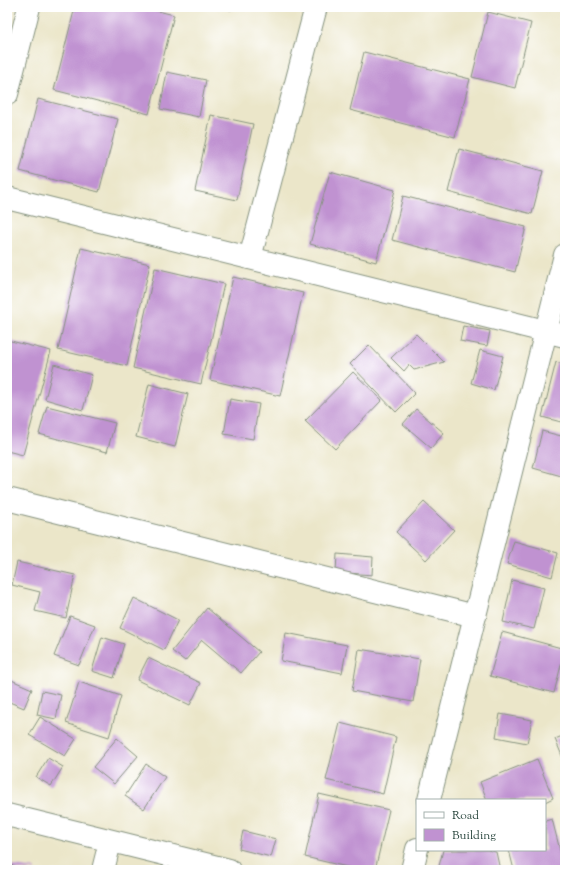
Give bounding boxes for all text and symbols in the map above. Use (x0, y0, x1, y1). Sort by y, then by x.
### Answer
legend (416, 799, 546, 851)
text: Road (452, 807, 479, 825)
text: Building (452, 827, 496, 845)

